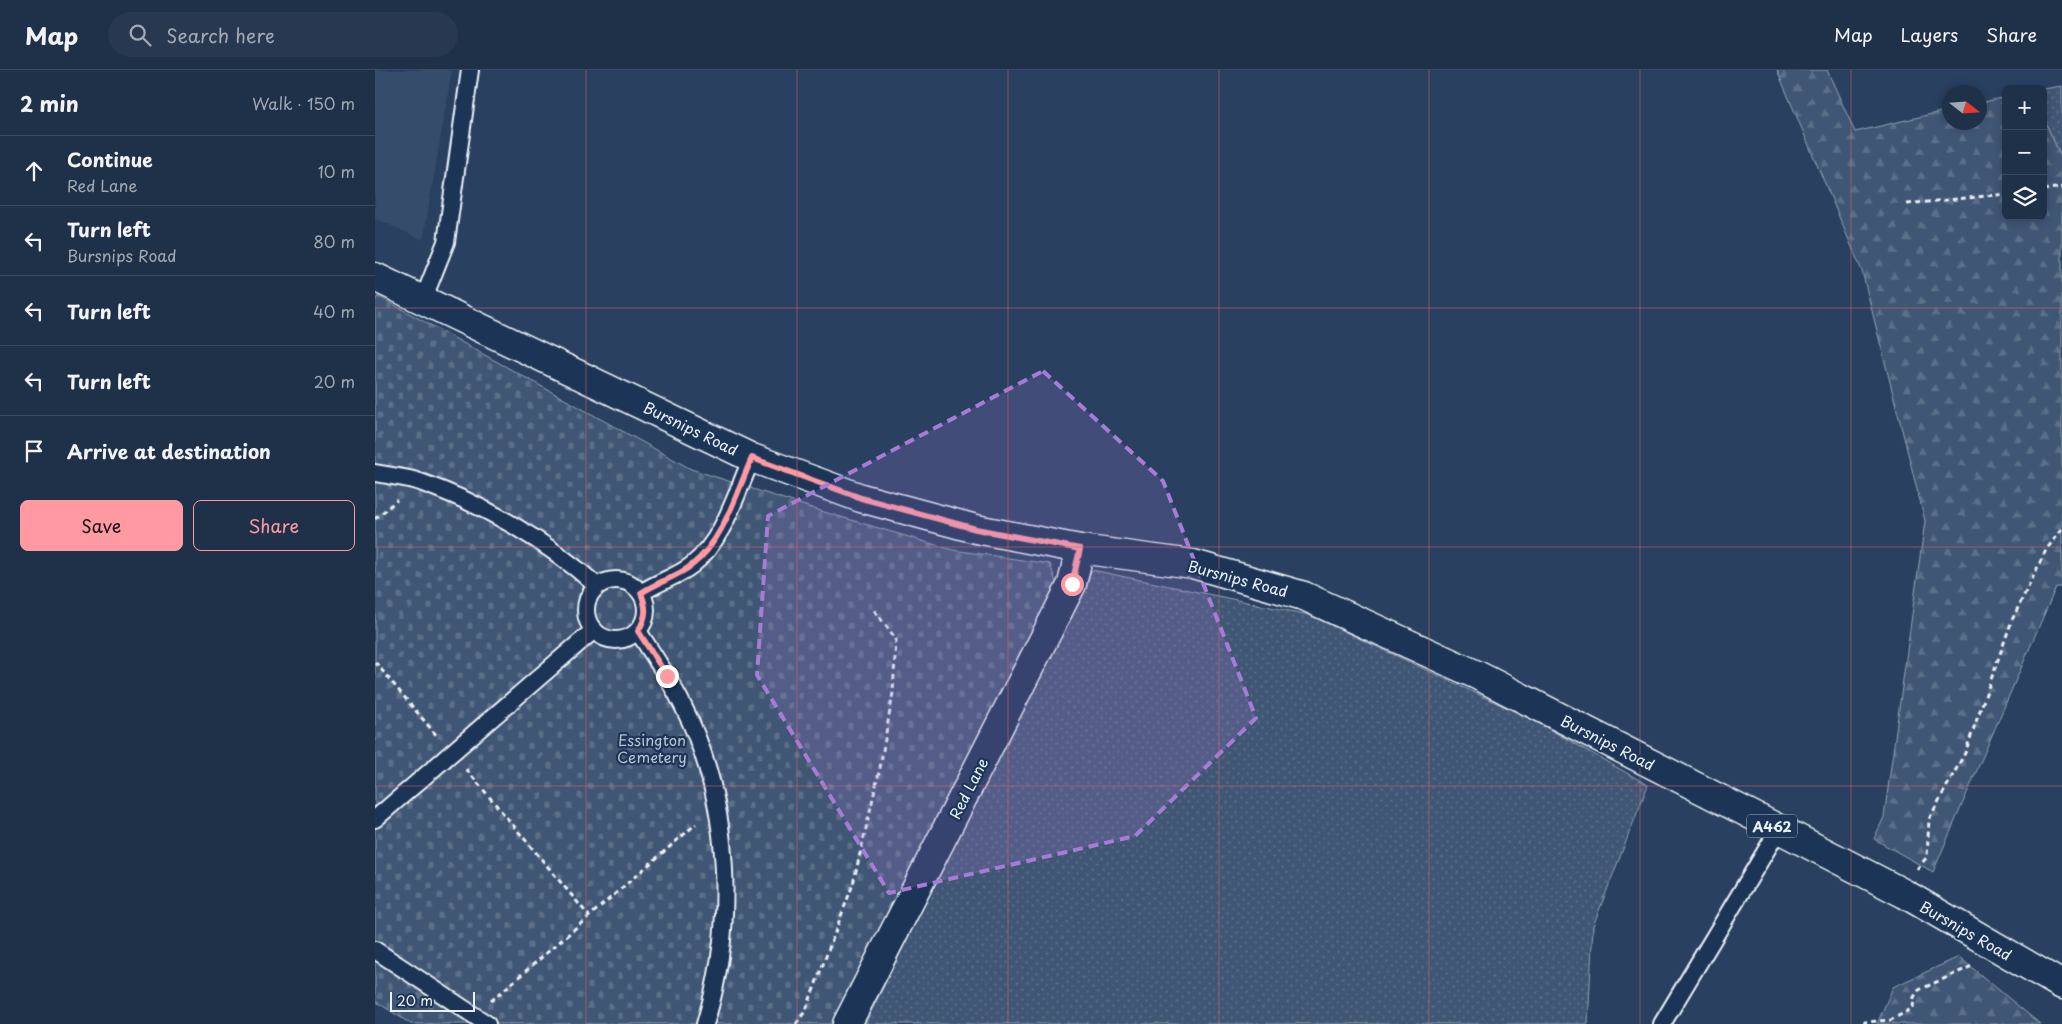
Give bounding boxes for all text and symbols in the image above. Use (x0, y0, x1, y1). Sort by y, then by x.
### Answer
search box (108, 12, 458, 57)
text: Map (25, 17, 78, 53)
icon: search (126, 21, 154, 49)
text: Search here (166, 21, 275, 49)
text: Map (1834, 21, 1873, 48)
text: Layers (1901, 21, 1958, 48)
text: Share (1986, 21, 2037, 48)
north arrow (1942, 85, 1987, 130)
map controls (2002, 85, 2047, 220)
button: + (2002, 85, 2047, 130)
text: 2 min (20, 87, 79, 119)
text: Walk · 150 m (252, 91, 355, 115)
button: − (2002, 130, 2047, 175)
text: Continue (67, 145, 153, 173)
icon: ahead (20, 157, 48, 185)
text: 10 m (318, 159, 355, 183)
text: Red Lane (67, 173, 137, 197)
button: layers (2002, 175, 2047, 220)
text: Turn left (67, 215, 151, 243)
icon: left (20, 227, 48, 255)
text: 80 m (313, 229, 355, 253)
text: Bursnips Road (67, 243, 177, 267)
icon: left (20, 297, 48, 325)
text: Turn left (67, 297, 151, 325)
text: 40 m (313, 299, 355, 323)
icon: left (20, 367, 48, 395)
text: Turn left (67, 367, 151, 395)
text: 20 m (314, 369, 355, 393)
street label: Bursnips Road (640, 395, 742, 461)
icon: arrive (20, 437, 48, 465)
text: Arrive at destination (67, 437, 271, 465)
button: Save (20, 500, 183, 551)
button: Share (193, 500, 355, 551)
street label: Bursnips Road (1185, 554, 1291, 602)
route start (1061, 573, 1084, 596)
route end (656, 665, 679, 688)
street label: Bursnips Road (1557, 708, 1659, 776)
park label: Essington Cemetery (617, 728, 687, 768)
street label: Red Lane (943, 753, 993, 823)
road number: A462 (1747, 814, 1797, 838)
street label: Bursnips Road (1916, 894, 2016, 966)
scale bar (390, 989, 475, 1012)
text: 20 m (397, 990, 433, 1011)

